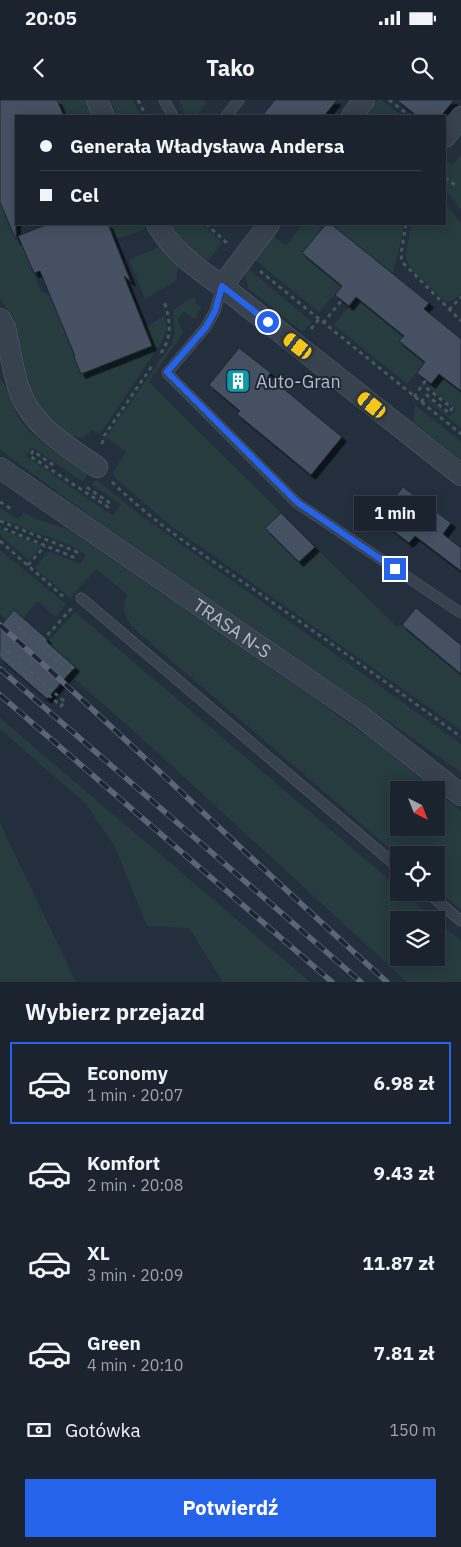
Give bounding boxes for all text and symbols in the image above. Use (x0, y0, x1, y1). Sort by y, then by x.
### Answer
text: 20:05 (25, 6, 77, 30)
text: Tako (206, 53, 255, 82)
icon: back (25, 54, 53, 82)
icon: search (408, 54, 436, 82)
text: Generała Władysława Andersa (70, 134, 345, 158)
text: Cel (70, 183, 99, 207)
route start (257, 311, 279, 333)
car (281, 331, 314, 361)
building icon: Auto-Gran (225, 368, 251, 394)
place label: Auto-Gran (256, 370, 341, 393)
car (355, 390, 388, 420)
callout: 1 min (354, 496, 436, 532)
text: 1 min (374, 503, 416, 523)
route end (384, 558, 406, 580)
street label: TRASA N-S (189, 593, 276, 663)
north arrow (390, 781, 445, 836)
map controls (390, 781, 445, 966)
button: locate (390, 846, 445, 901)
button: layers (390, 911, 445, 966)
text: Wybierz przejazd (25, 997, 205, 1026)
icon: car (27, 1061, 72, 1106)
text: Economy (87, 1061, 168, 1085)
text: 6.98 zł (374, 1071, 434, 1095)
text: 1 min · 20:07 (87, 1085, 183, 1105)
icon: car (27, 1151, 72, 1196)
text: Komfort (87, 1151, 160, 1175)
text: 9.43 zł (374, 1161, 434, 1185)
text: 2 min · 20:08 (87, 1175, 183, 1195)
icon: car (27, 1241, 72, 1286)
text: XL (87, 1241, 110, 1265)
text: 11.87 zł (362, 1251, 434, 1275)
text: 3 min · 20:09 (87, 1265, 183, 1285)
icon: car (27, 1331, 72, 1376)
text: Green (87, 1331, 141, 1355)
text: 7.81 zł (374, 1341, 434, 1365)
text: 4 min · 20:10 (87, 1355, 183, 1375)
icon: cash (25, 1416, 53, 1444)
text: Gotówka (65, 1418, 141, 1442)
text: 150 m (389, 1420, 436, 1440)
button: Potwierdź (25, 1479, 436, 1537)

